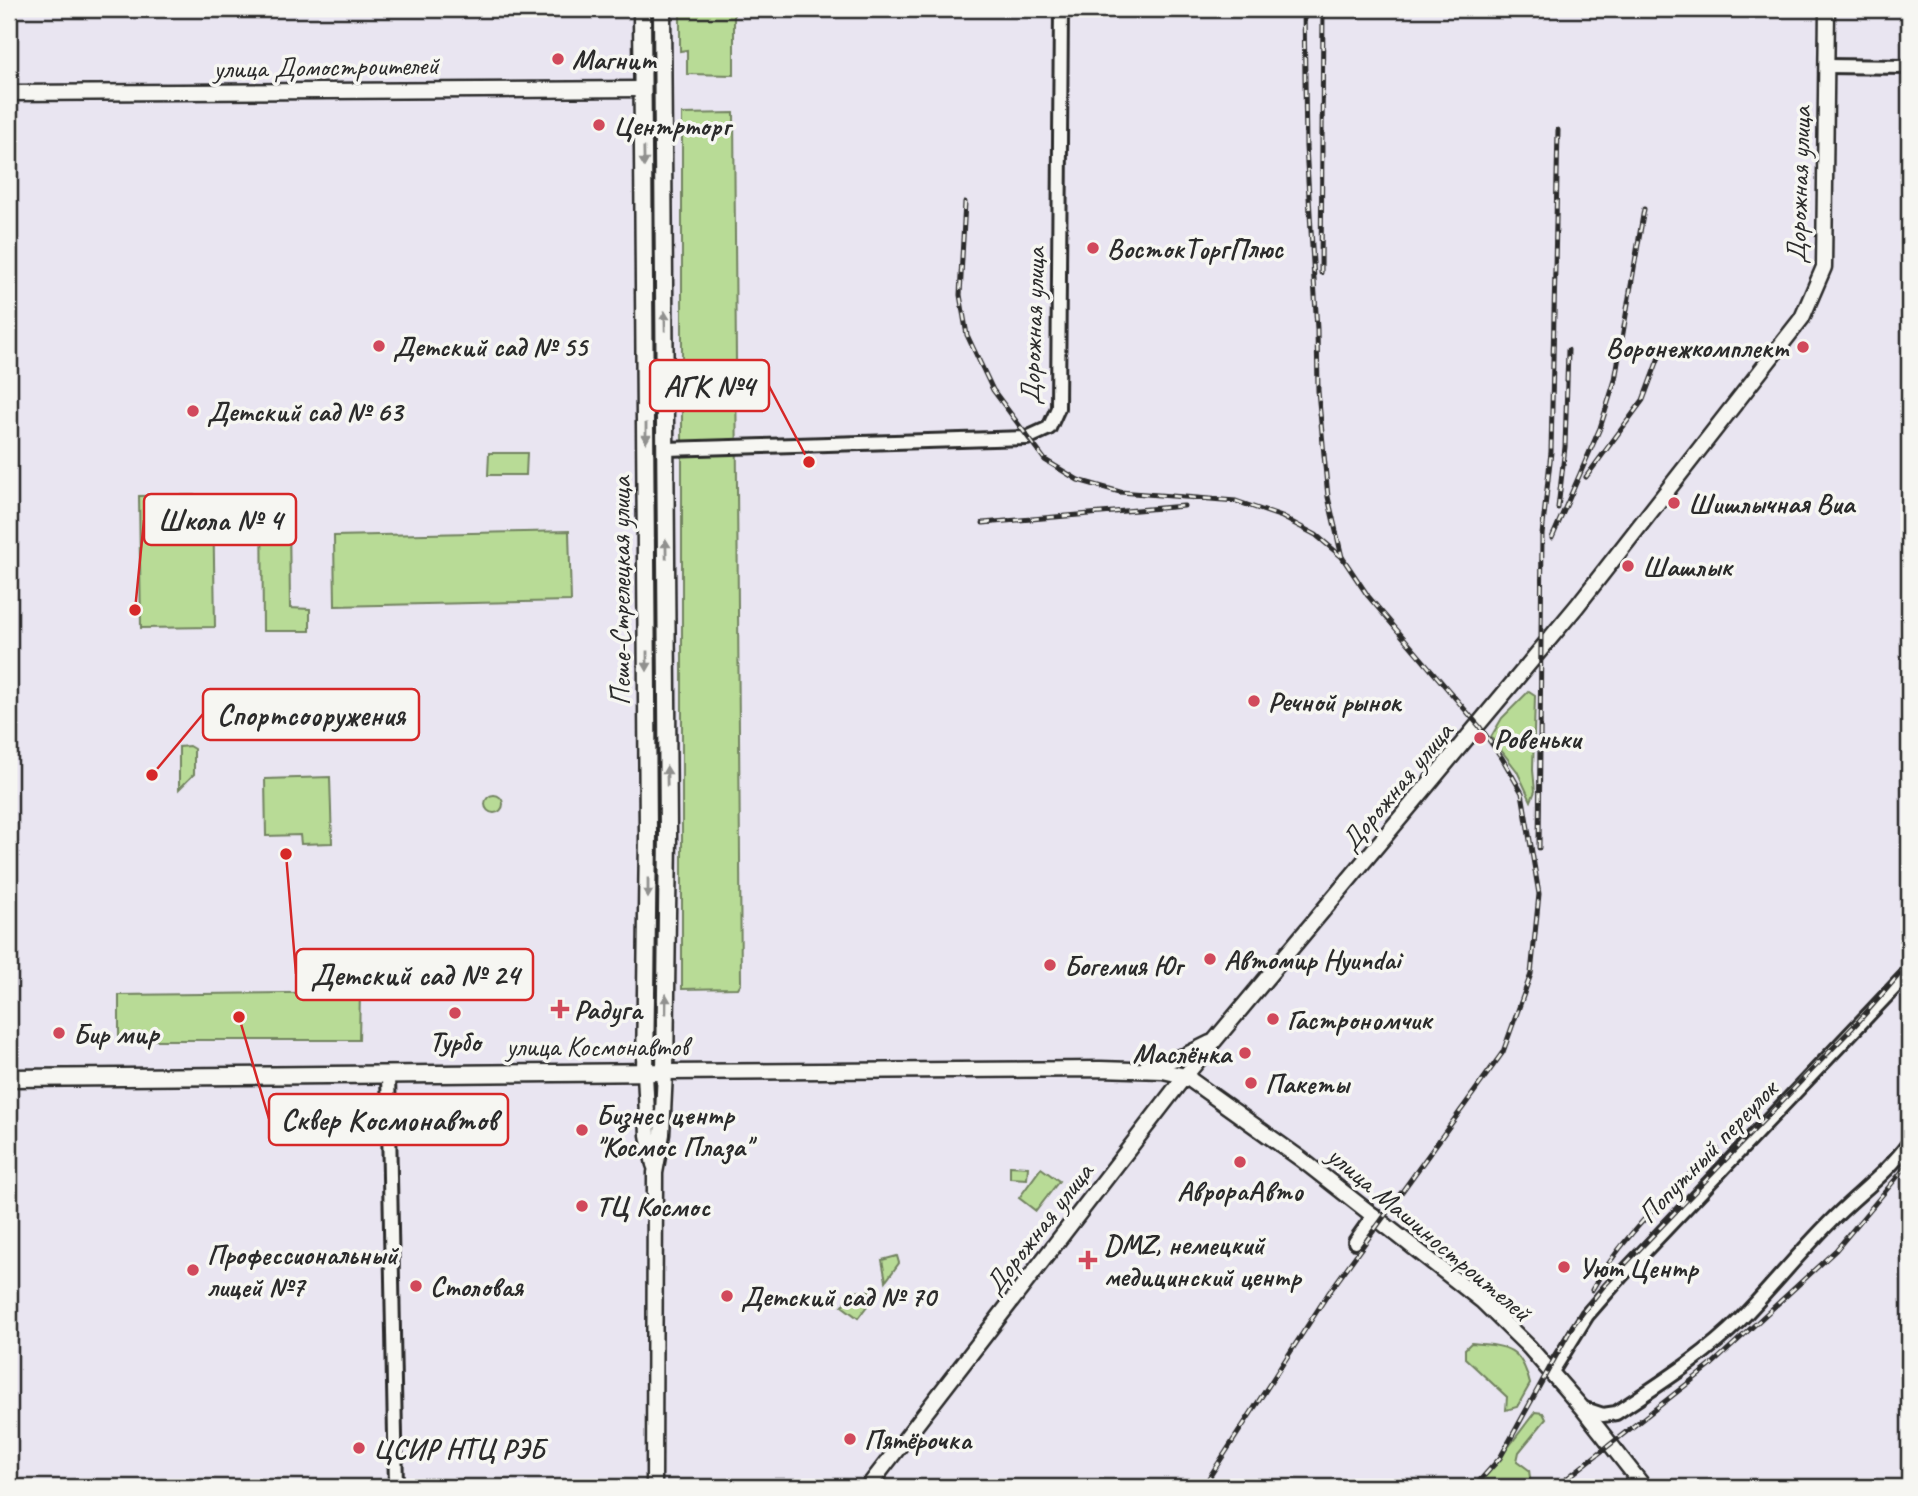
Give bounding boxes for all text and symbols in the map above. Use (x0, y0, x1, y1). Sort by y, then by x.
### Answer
place label: Магнит (572, 42, 658, 77)
street label: улица Домостроителей (211, 47, 440, 86)
marker: Магнит (550, 51, 566, 67)
street label: Дорожная улица (1778, 104, 1819, 264)
place label: Центрторг (613, 108, 733, 143)
marker: Центрторг (591, 117, 607, 133)
one-way arrow (638, 146, 650, 168)
place label: ВостокТоргПлюс (1107, 231, 1284, 266)
marker: ВостокТоргПлюс (1085, 240, 1101, 256)
street label: Дорожная улица (1012, 245, 1053, 405)
one-way arrow (659, 310, 671, 332)
place label: Детский сад № 55 (393, 329, 590, 364)
place label: Воронежкомплект (1606, 330, 1790, 365)
marker: Детский сад № 55 (371, 338, 387, 354)
marker: Воронежкомплект (1795, 339, 1811, 355)
callout: АГК №4 (650, 360, 769, 411)
text: АГК №4 (663, 367, 758, 405)
place label: Детский сад № 63 (207, 394, 405, 429)
marker: Детский сад № 63 (185, 403, 201, 419)
one-way arrow (640, 423, 652, 445)
street label: Пеше-Стрелецкая улица (603, 475, 638, 705)
place label: Шишлычная Виа (1688, 486, 1857, 521)
callout: Школа № 4 (144, 494, 296, 545)
marker: Шишлычная Виа (1666, 495, 1682, 511)
text: Школа № 4 (158, 501, 286, 539)
one-way arrow (660, 537, 672, 559)
place label: Шашлык (1642, 549, 1734, 584)
marker: Шашлык (1620, 558, 1636, 574)
one-way arrow (641, 650, 653, 672)
place label: Речной рынок (1268, 684, 1402, 719)
callout: Спортсооружения (203, 689, 419, 740)
marker: Речной рынок (1246, 693, 1262, 709)
text: Спортсооружения (217, 696, 407, 734)
street label: Дорожная улица (1332, 713, 1461, 858)
place label: Ровеньки (1494, 721, 1583, 756)
marker: Ровеньки (1472, 730, 1488, 746)
one-way arrow (661, 765, 673, 787)
one-way arrow (642, 878, 654, 900)
place label: Автомир Hyundai (1224, 942, 1404, 977)
place label: Богемия Юг (1064, 948, 1185, 983)
callout: Детский сад № 24 (296, 949, 533, 1000)
marker: Автомир Hyundai (1202, 951, 1218, 967)
text: Детский сад № 24 (311, 956, 523, 994)
marker: Богемия Юг (1042, 957, 1058, 973)
place label: Радуга (574, 992, 644, 1028)
one-way arrow (660, 992, 672, 1014)
marker: Радуга (552, 1001, 568, 1017)
place label: Гастрономчик (1287, 1002, 1434, 1037)
marker: Турбо (447, 1005, 463, 1021)
marker: Гастрономчик (1265, 1011, 1281, 1027)
place label: Бир мир (73, 1016, 161, 1051)
place label: Турбо (429, 1024, 484, 1059)
marker: Бир мир (51, 1025, 67, 1041)
street label: улица Космонавтов (504, 1029, 693, 1064)
place label: Маслёнка (1133, 1036, 1233, 1071)
marker: Маслёнка (1237, 1045, 1253, 1061)
place label: Пакеты (1265, 1066, 1351, 1101)
street label: Попутный переулок (1630, 1070, 1786, 1230)
marker: Пакеты (1243, 1075, 1259, 1091)
callout: Сквер Космонавтов (269, 1094, 508, 1145)
place label: Бизнес центр "Космос Плаза" (596, 1097, 758, 1165)
text: Сквер Космонавтов (281, 1101, 503, 1139)
marker: Бизнес центр "Космос Плаза" (574, 1122, 590, 1138)
street label: улица Машиностроителей (1319, 1136, 1540, 1330)
street label: Дорожная улица (976, 1154, 1102, 1301)
marker: АврораАвто (1232, 1154, 1248, 1170)
place label: АврораАвто (1177, 1173, 1305, 1208)
place label: ТЦ Космос (596, 1189, 711, 1224)
marker: ТЦ Космос (574, 1198, 590, 1214)
place label: DMZ, немецкий медицинский центр (1104, 1227, 1303, 1294)
place label: Профессиональный лицей №7 (207, 1237, 400, 1304)
marker: DMZ, немецкий медицинский центр (1078, 1250, 1098, 1270)
place label: Уют Центр (1578, 1250, 1700, 1285)
marker: Уют Центр (1556, 1259, 1572, 1275)
marker: Профессиональный лицей №7 (185, 1262, 201, 1278)
place label: Столовая (430, 1269, 524, 1304)
marker: Столовая (408, 1278, 424, 1294)
place label: Детский сад № 70 (741, 1279, 939, 1314)
marker: Детский сад № 70 (719, 1288, 735, 1304)
place label: Пятёрочка (864, 1422, 973, 1457)
place label: ЦСИР НТЦ РЭБ (373, 1431, 549, 1466)
marker: Пятёрочка (842, 1431, 858, 1447)
marker: ЦСИР НТЦ РЭБ (351, 1440, 367, 1456)

